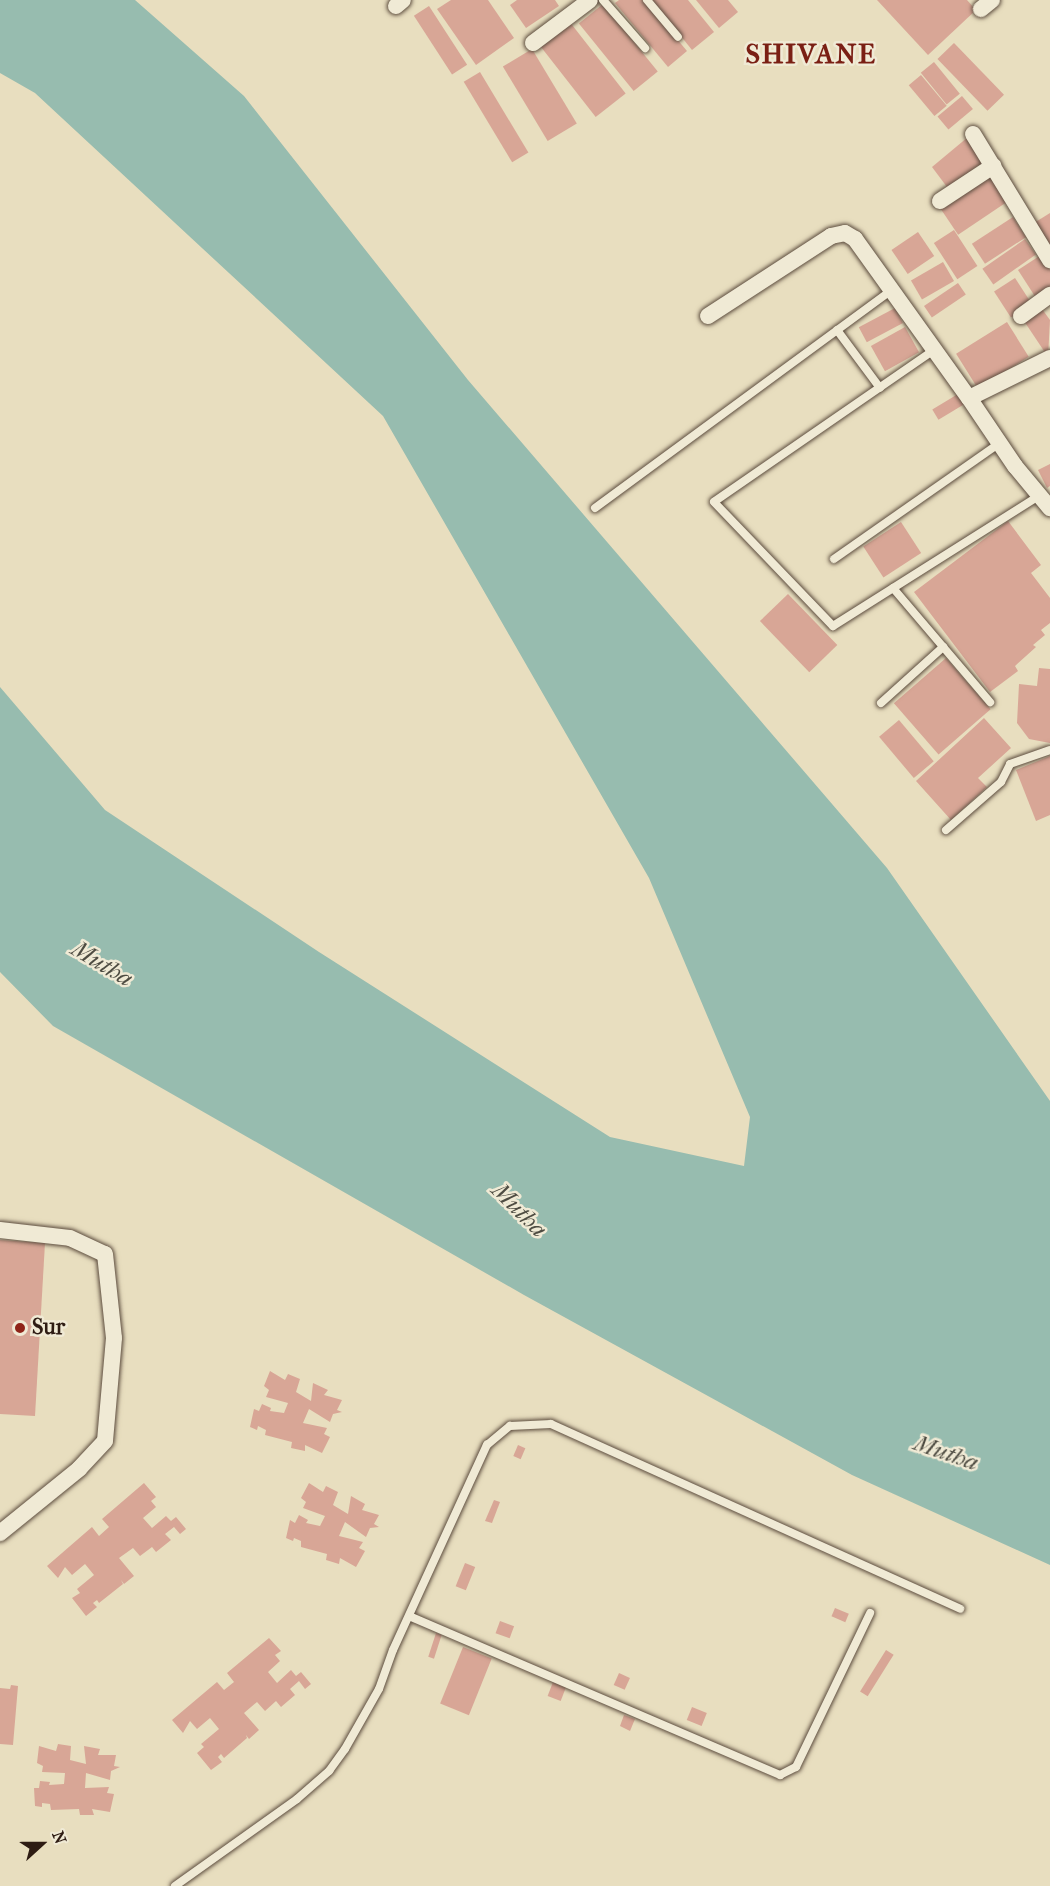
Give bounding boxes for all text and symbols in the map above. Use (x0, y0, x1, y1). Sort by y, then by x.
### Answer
district label: SHIVANE (745, 37, 877, 71)
water label: Mutha (66, 935, 138, 993)
water label: Mutha (485, 1176, 553, 1244)
place label: Sur (32, 1315, 65, 1341)
marker: Sur (13, 1321, 27, 1335)
water label: Mutha (910, 1429, 982, 1477)
north arrow (12, 1814, 72, 1874)
text: N (48, 1828, 70, 1846)

